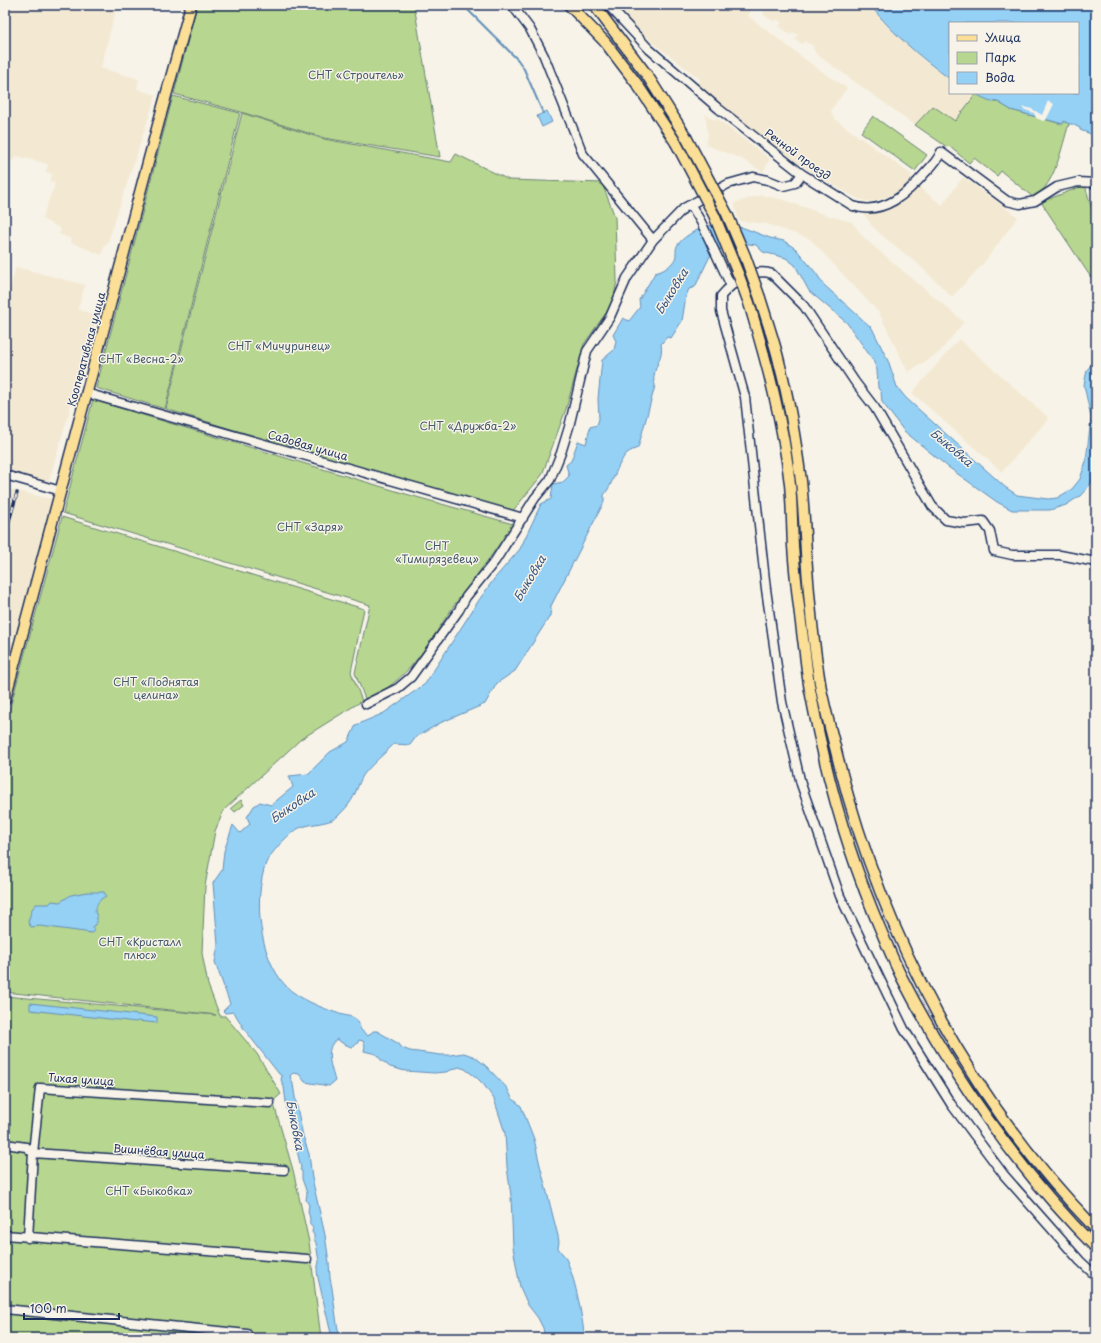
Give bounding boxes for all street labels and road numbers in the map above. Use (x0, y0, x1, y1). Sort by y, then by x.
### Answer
street label: Речной проезд (761, 124, 835, 184)
street label: Кооперативная улица (63, 290, 109, 408)
street label: Садовая улица (266, 425, 350, 465)
street label: Тихая улица (48, 1068, 115, 1090)
street label: Вишнёвая улица (113, 1139, 205, 1163)

